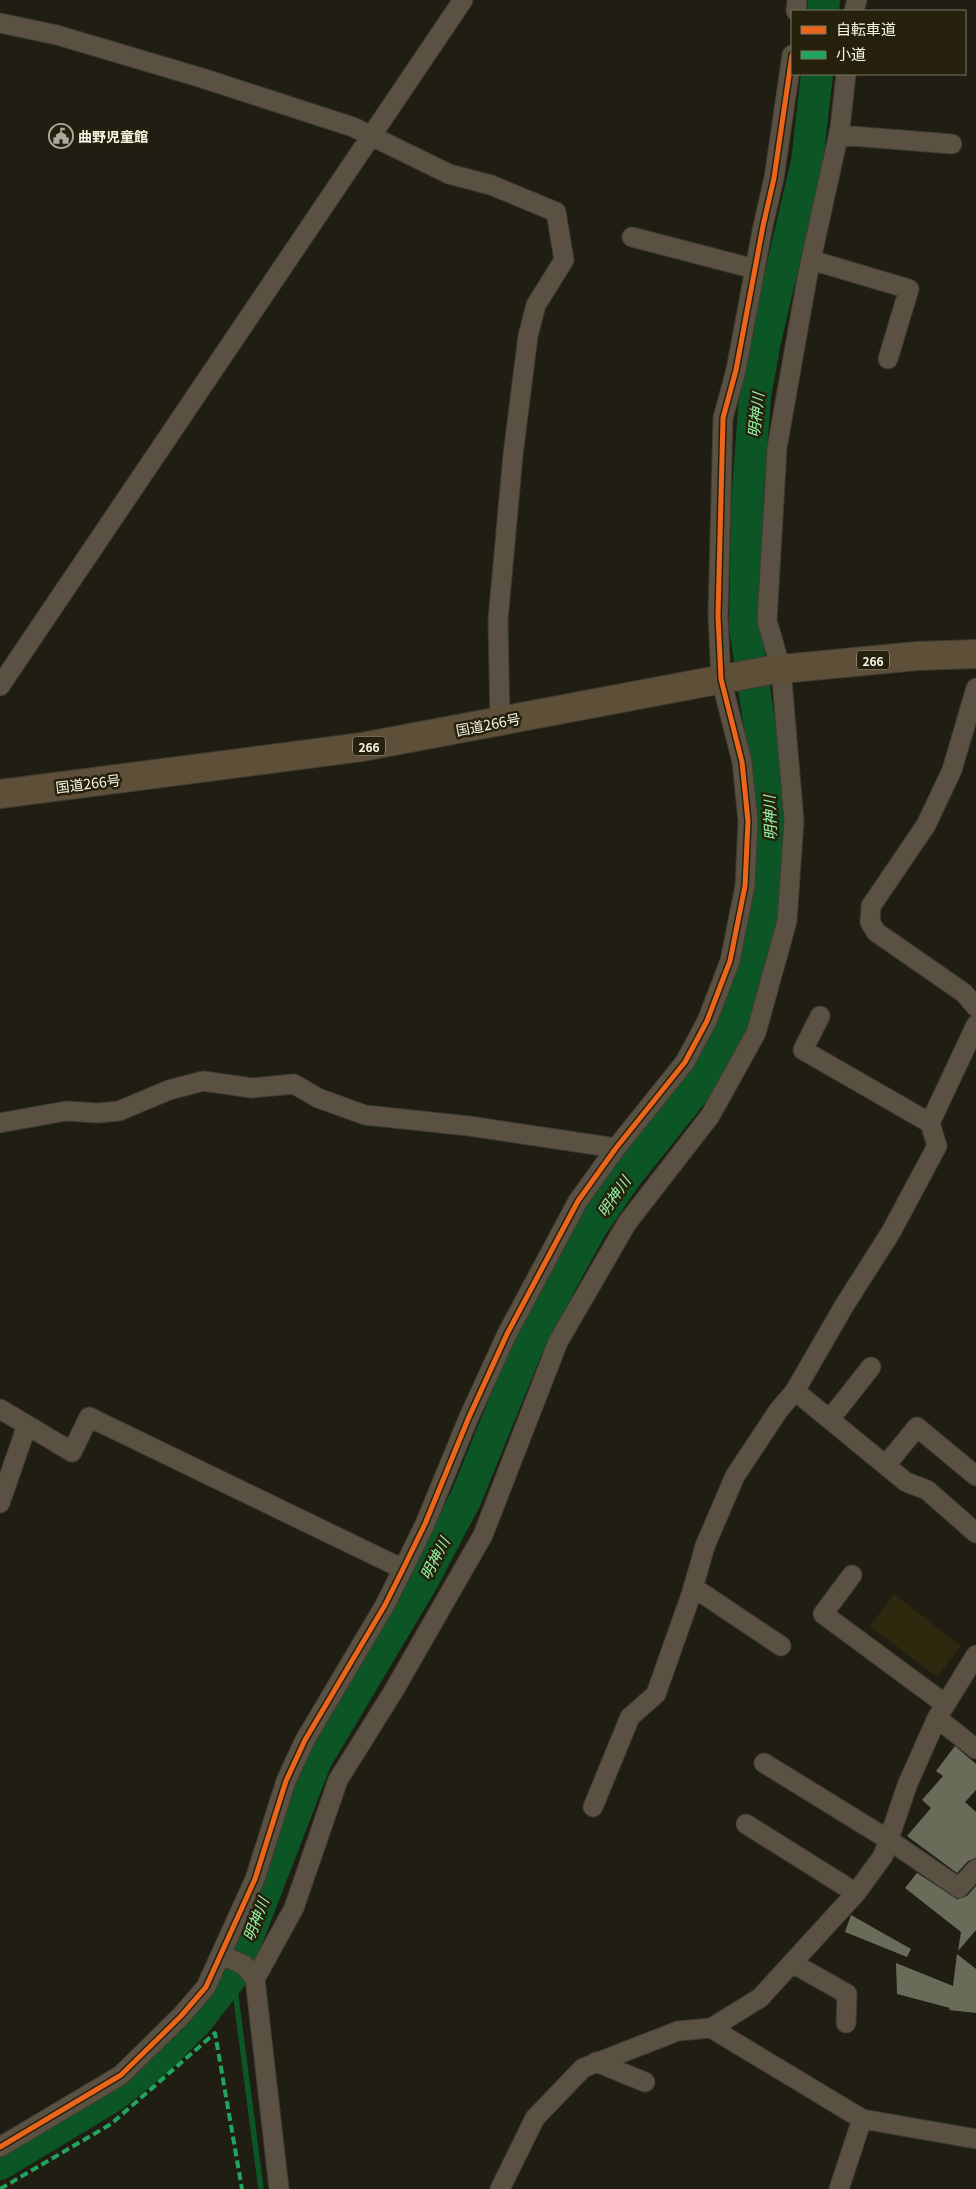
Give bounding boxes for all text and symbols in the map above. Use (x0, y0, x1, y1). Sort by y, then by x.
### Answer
legend (791, 10, 966, 75)
text: 自転車道 (836, 18, 896, 39)
text: 小道 (836, 43, 866, 64)
public building icon: 曲野児童館 (48, 123, 74, 149)
place label: 曲野児童館 (78, 126, 148, 146)
water label: 明神川 (742, 390, 768, 438)
road number: 266 (857, 650, 889, 670)
street label: 国道266号 (454, 708, 522, 740)
road number: 266 (353, 736, 385, 756)
street label: 国道266号 (54, 769, 122, 797)
water label: 明神川 (758, 793, 780, 841)
water label: 明神川 (591, 1170, 636, 1220)
water label: 明神川 (414, 1531, 455, 1583)
water label: 明神川 (237, 1892, 274, 1944)

